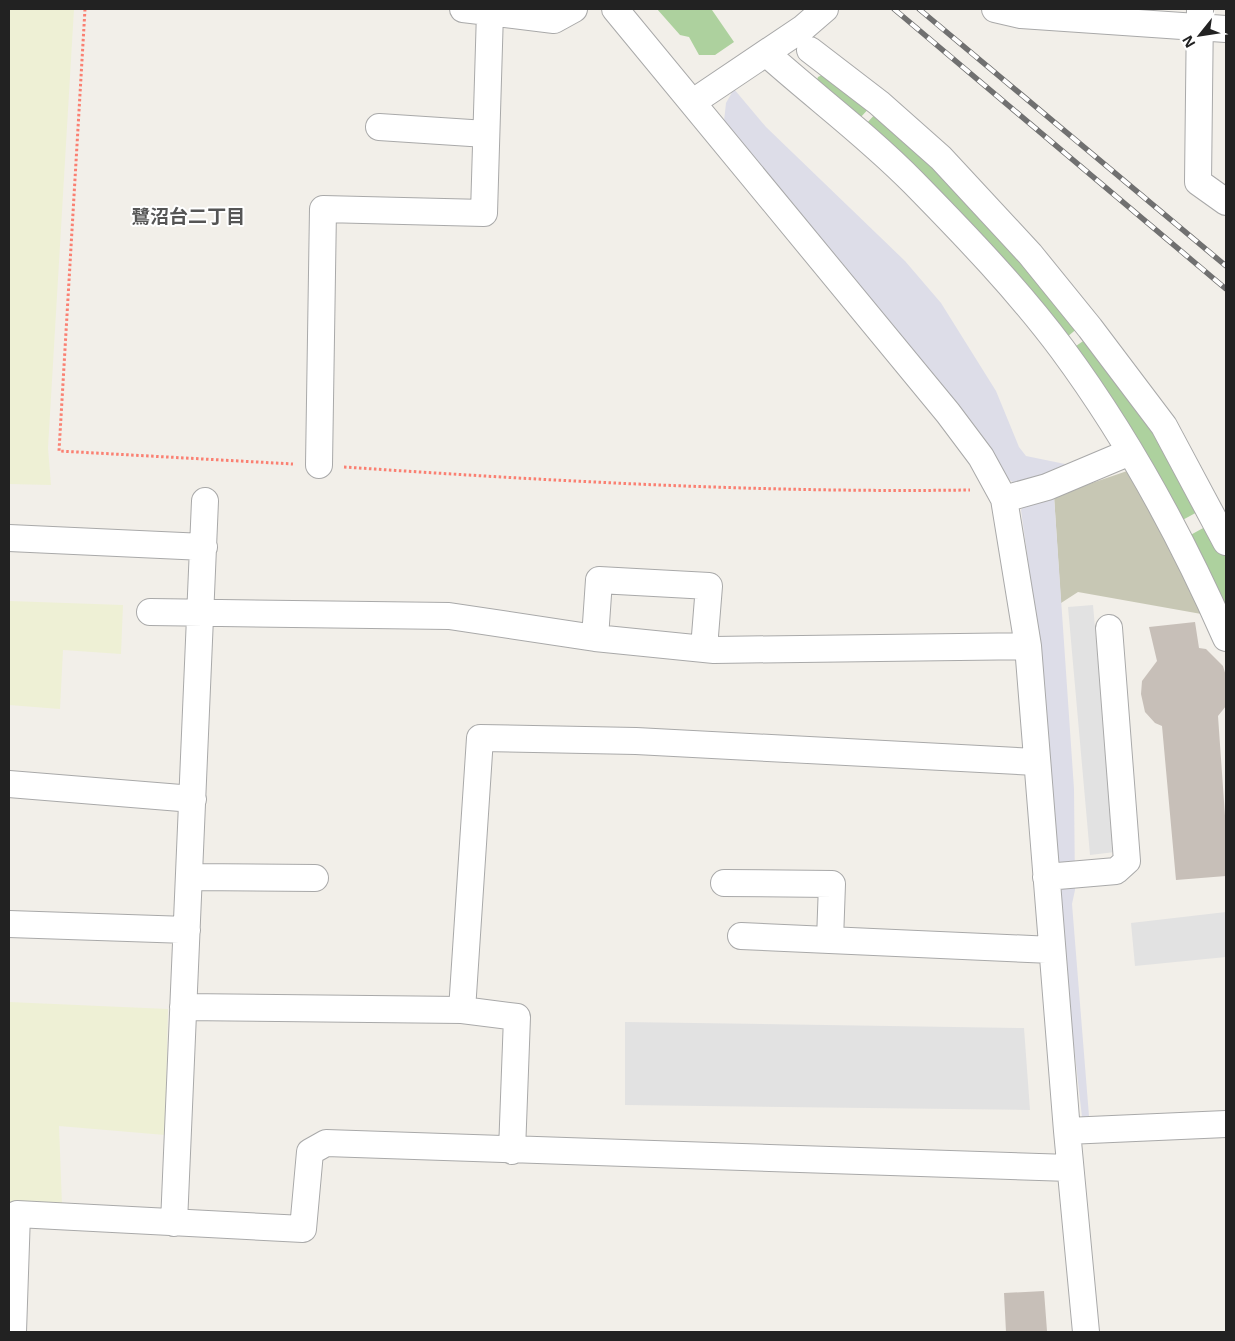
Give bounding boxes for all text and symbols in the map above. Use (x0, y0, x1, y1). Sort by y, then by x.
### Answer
north arrow (1175, 10, 1225, 60)
text: N (1177, 32, 1199, 51)
district label: 鷺沼台二丁目 (131, 203, 245, 229)

